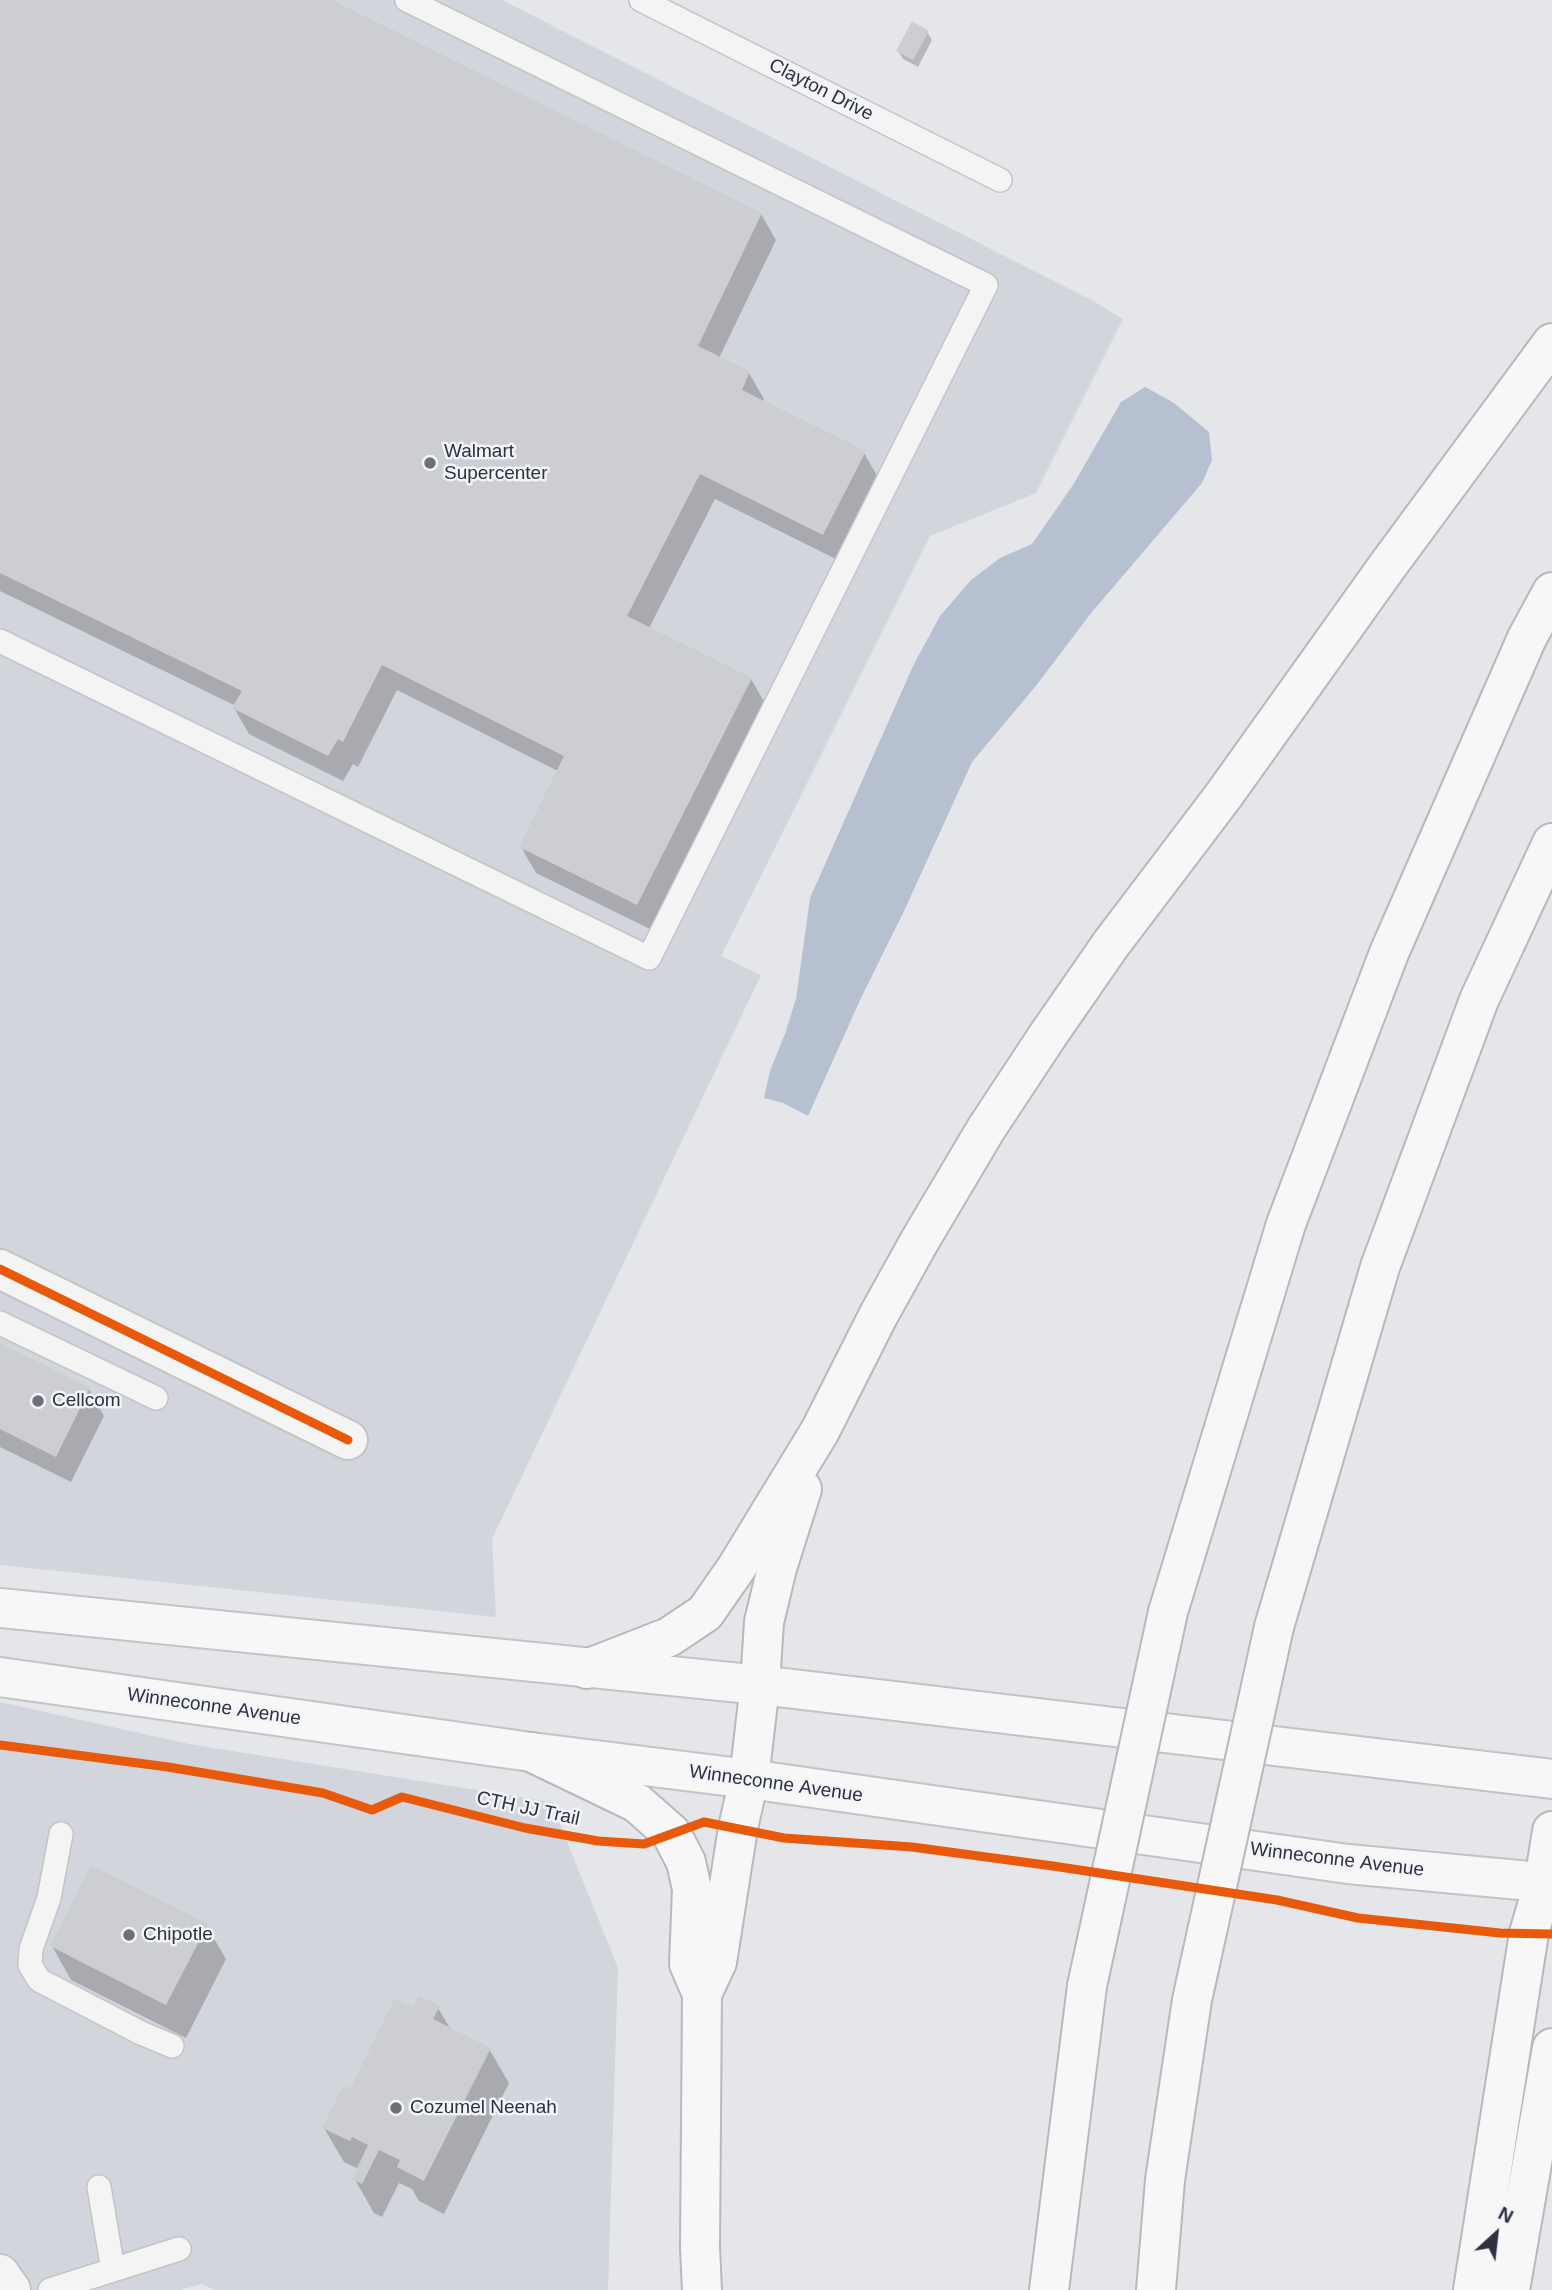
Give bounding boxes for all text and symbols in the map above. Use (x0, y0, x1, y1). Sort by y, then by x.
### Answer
street label: Clayton Drive (765, 54, 877, 126)
place label: Walmart Supercenter (444, 441, 548, 485)
marker: Walmart Supercenter (422, 455, 438, 471)
place label: Cellcom (52, 1390, 121, 1412)
marker: Cellcom (30, 1393, 46, 1409)
street label: Winneconne Avenue (126, 1684, 302, 1730)
street label: Winneconne Avenue (688, 1761, 864, 1807)
street label: CTH JJ Trail (474, 1787, 582, 1831)
street label: Winneconne Avenue (1249, 1838, 1425, 1882)
place label: Chipotle (143, 1924, 213, 1946)
marker: Chipotle (121, 1927, 137, 1943)
place label: Cozumel Neenah (410, 2097, 557, 2119)
marker: Cozumel Neenah (388, 2100, 404, 2116)
north arrow (1461, 2199, 1531, 2269)
text: N (1495, 2202, 1517, 2227)

